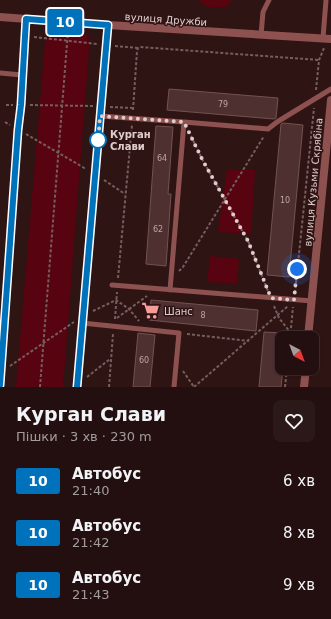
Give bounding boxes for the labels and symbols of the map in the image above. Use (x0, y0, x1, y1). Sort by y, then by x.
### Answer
line badge: 10 (47, 9, 83, 35)
street label: вулиця Дружби (124, 11, 207, 28)
house number: 79 (218, 100, 228, 109)
street label: вулиця Кузьми Скрябіна (302, 117, 325, 247)
place label: Курган Слави (110, 129, 151, 152)
marker: Курган Слави (89, 131, 107, 149)
house number: 64 (157, 154, 167, 163)
house number: 10 (280, 196, 290, 205)
house number: 62 (153, 225, 163, 234)
your location (287, 259, 307, 279)
supermarket icon: Шанс (141, 301, 161, 321)
place label: Шанс (164, 306, 193, 317)
house number: 8 (200, 311, 206, 320)
north arrow (275, 331, 319, 375)
house number: 60 (139, 356, 149, 365)

